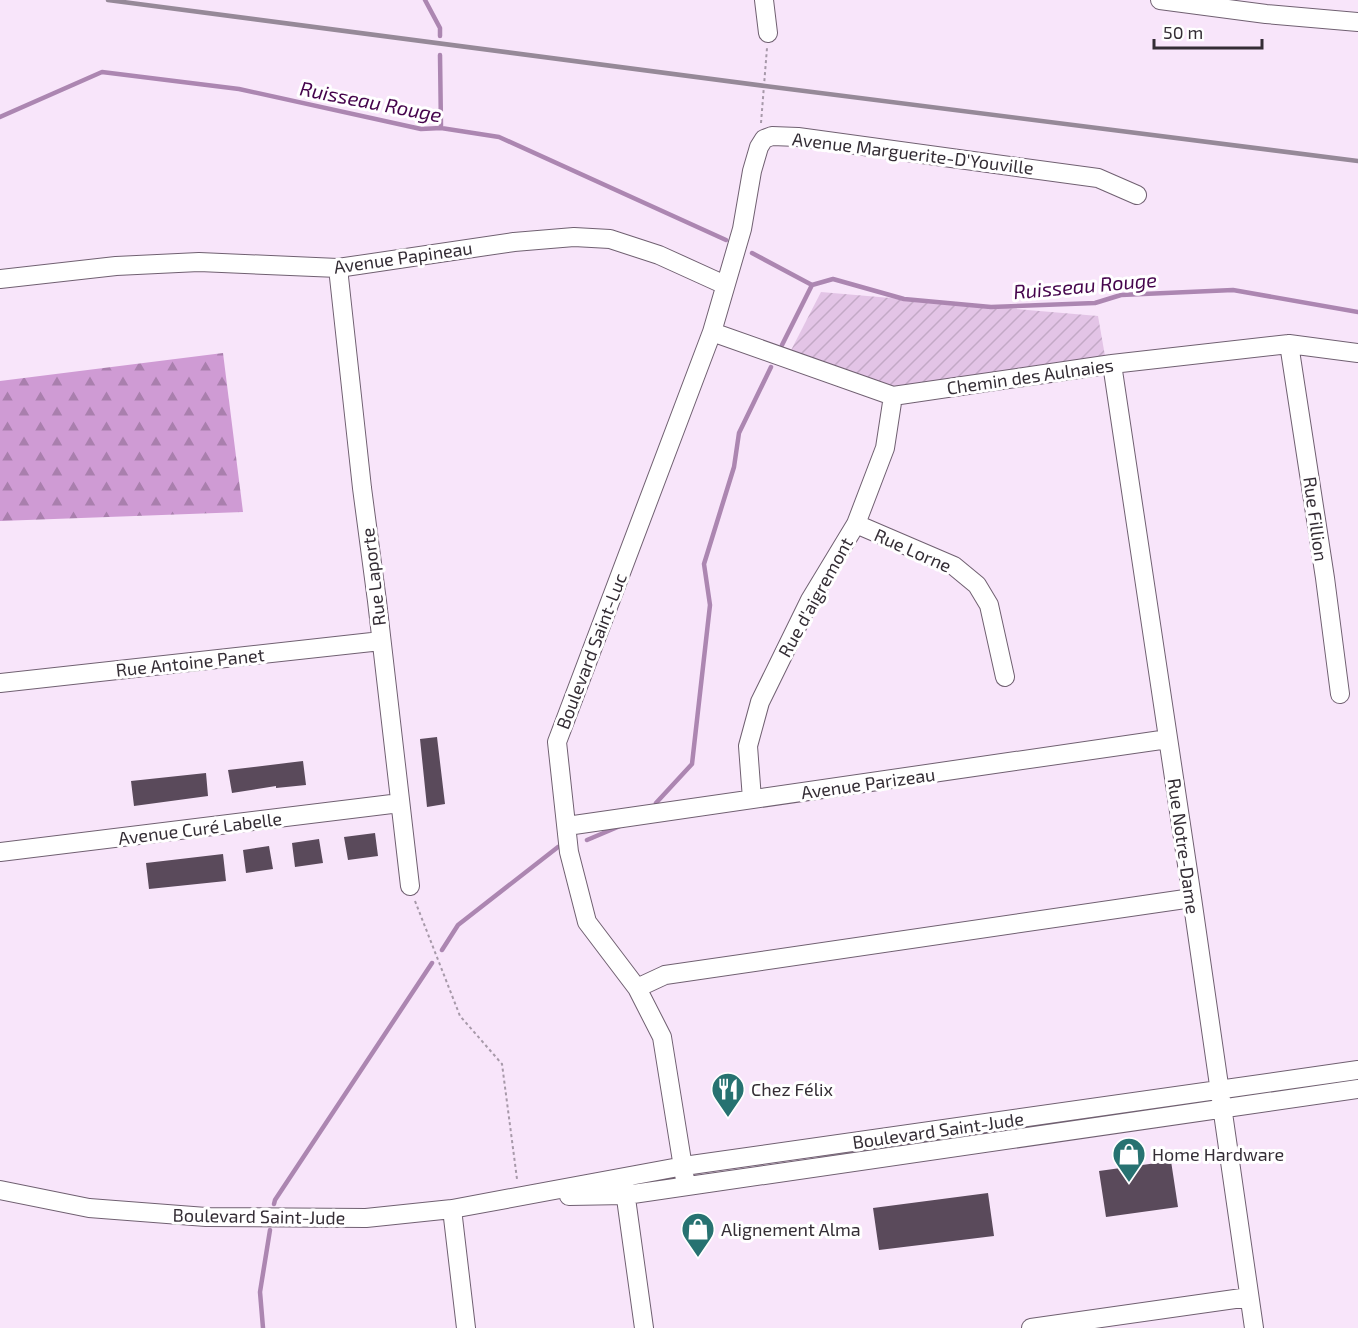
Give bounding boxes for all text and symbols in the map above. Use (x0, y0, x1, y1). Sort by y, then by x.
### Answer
scale bar (1154, 12, 1262, 50)
text: 50 m (1163, 21, 1203, 43)
water label: Ruisseau Rouge (298, 75, 444, 127)
street label: Avenue Marguerite-D'Youville (791, 127, 1035, 179)
street label: Avenue Papineau (332, 236, 474, 278)
water label: Ruisseau Rouge (1012, 267, 1158, 303)
street label: Chemin des Aulnaies (945, 353, 1115, 399)
street label: Rue Fillion (1299, 475, 1333, 563)
street label: Rue Lorne (871, 523, 955, 577)
street label: Rue Laporte (356, 527, 390, 627)
street label: Rue d'aigremont (773, 533, 857, 661)
street label: Boulevard Saint-Luc (551, 570, 631, 732)
street label: Rue Antoine Panet (115, 643, 266, 681)
street label: Avenue Parizeau (799, 763, 937, 803)
street label: Rue Notre-Dame (1164, 777, 1204, 915)
street label: Avenue Curé Labelle (117, 807, 283, 849)
restaurant icon: Chez Félix (710, 1071, 746, 1118)
place label: Chez Félix (751, 1078, 833, 1100)
street label: Boulevard Saint-Jude (851, 1107, 1025, 1153)
shop icon: Home Hardware (1111, 1136, 1147, 1183)
place label: Home Hardware (1152, 1143, 1284, 1165)
street label: Boulevard Saint-Jude (172, 1203, 346, 1229)
shop icon: Alignement Alma (680, 1211, 716, 1258)
place label: Alignement Alma (721, 1218, 861, 1240)

